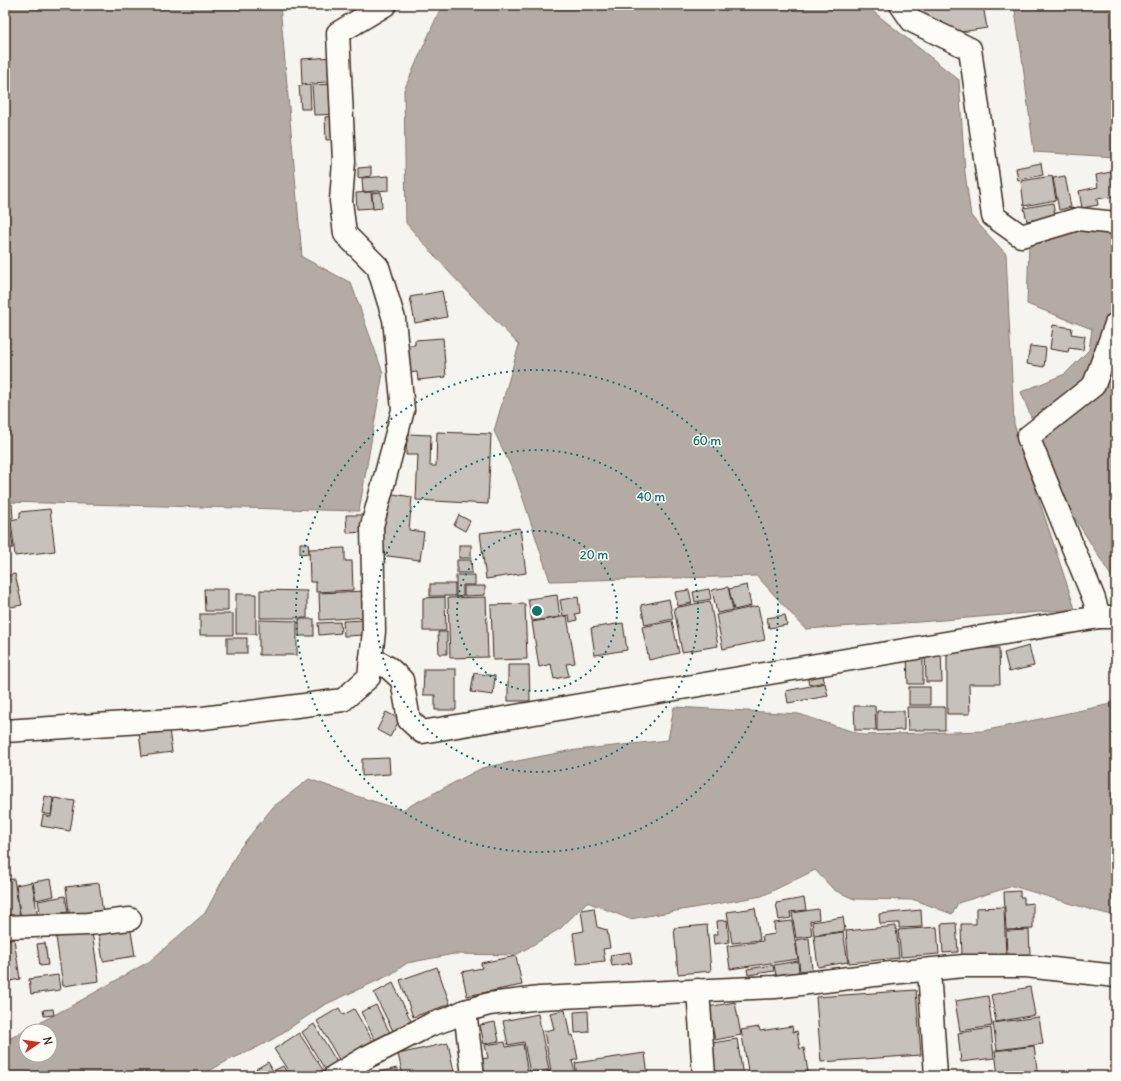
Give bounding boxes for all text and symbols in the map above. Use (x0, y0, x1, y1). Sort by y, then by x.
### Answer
text: 60 m (693, 433, 722, 448)
text: 40 m (637, 489, 666, 504)
text: 20 m (580, 547, 608, 562)
centre of rings (530, 604, 544, 618)
north arrow (18, 1023, 58, 1063)
text: N (40, 1035, 55, 1046)

